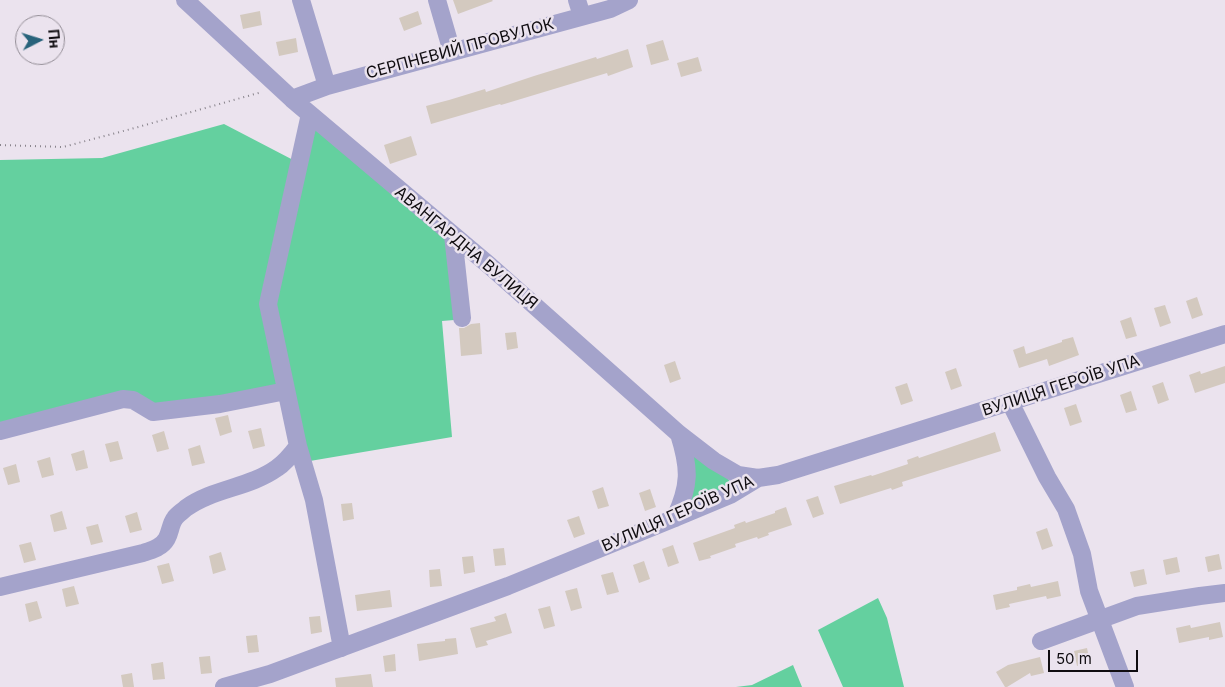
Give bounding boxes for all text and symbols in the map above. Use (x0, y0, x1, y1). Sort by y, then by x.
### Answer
north arrow (15, 15, 65, 65)
street label: СЕРПНЕВИЙ ПРОВУЛОК (364, 15, 556, 83)
text: Пн (45, 28, 64, 49)
street label: АВАНГАРДНА ВУЛИЦЯ (391, 183, 541, 313)
street label: ВУЛИЦЯ ГЕРОЇВ УПА (980, 351, 1142, 421)
street label: ВУЛИЦЯ ГЕРОЇВ УПА (599, 472, 757, 556)
scale bar (1050, 640, 1140, 672)
text: 50 m (1056, 649, 1092, 668)

